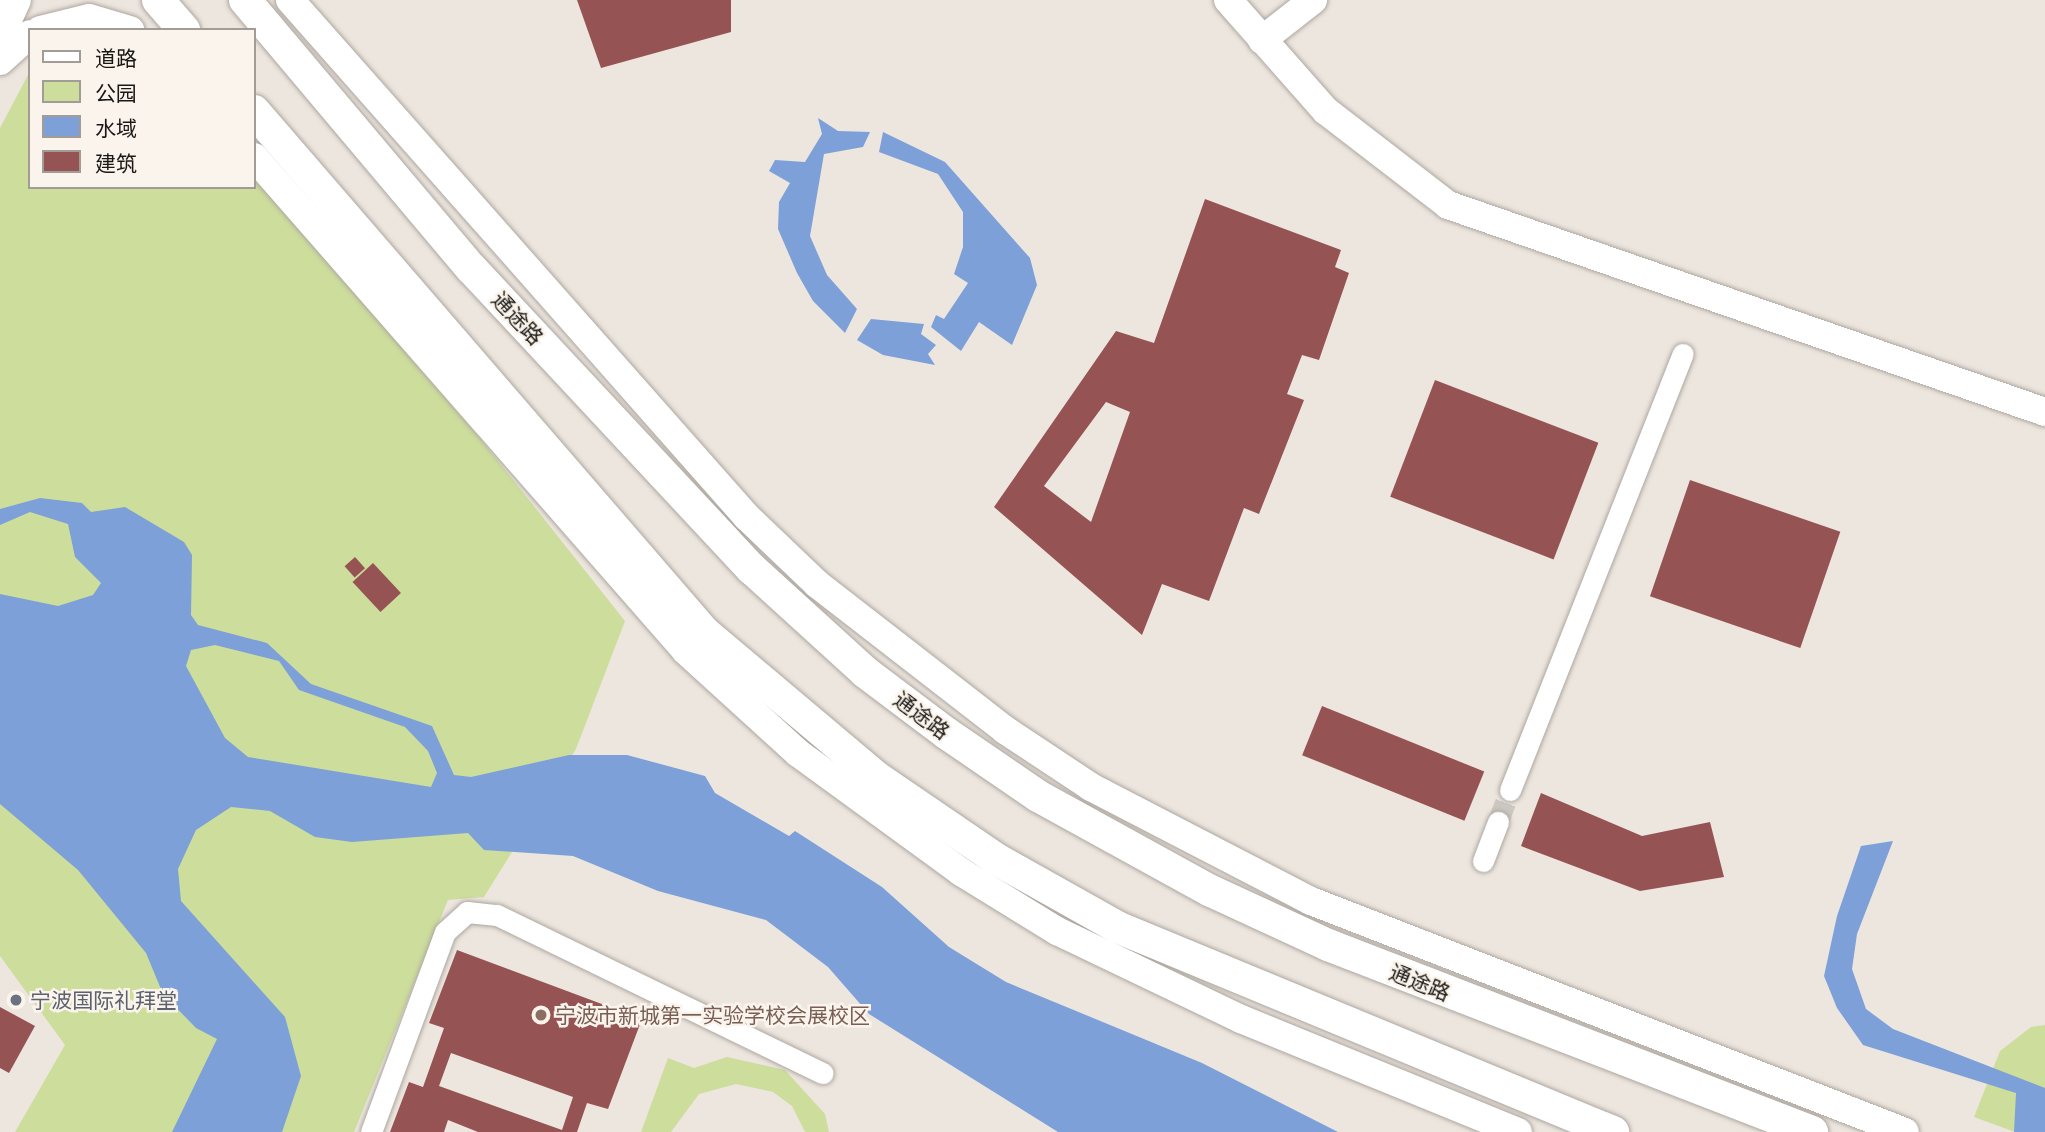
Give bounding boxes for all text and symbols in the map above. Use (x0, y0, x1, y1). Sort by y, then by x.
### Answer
legend (28, 28, 256, 189)
text: 道路 (95, 45, 137, 71)
text: 公园 (95, 80, 137, 106)
text: 水域 (95, 115, 137, 141)
text: 建筑 (95, 150, 137, 176)
street label: 通途路 (487, 286, 549, 350)
street label: 通途路 (889, 686, 955, 744)
street label: 通途路 (1386, 959, 1454, 1005)
place label: 宁波国际礼拜堂 (30, 987, 177, 1013)
marker: 宁波国际礼拜堂 (8, 992, 24, 1008)
place label: 宁波市新城第一实验学校会展校区 (555, 1002, 870, 1028)
marker: 宁波市新城第一实验学校会展校区 (533, 1007, 549, 1023)

